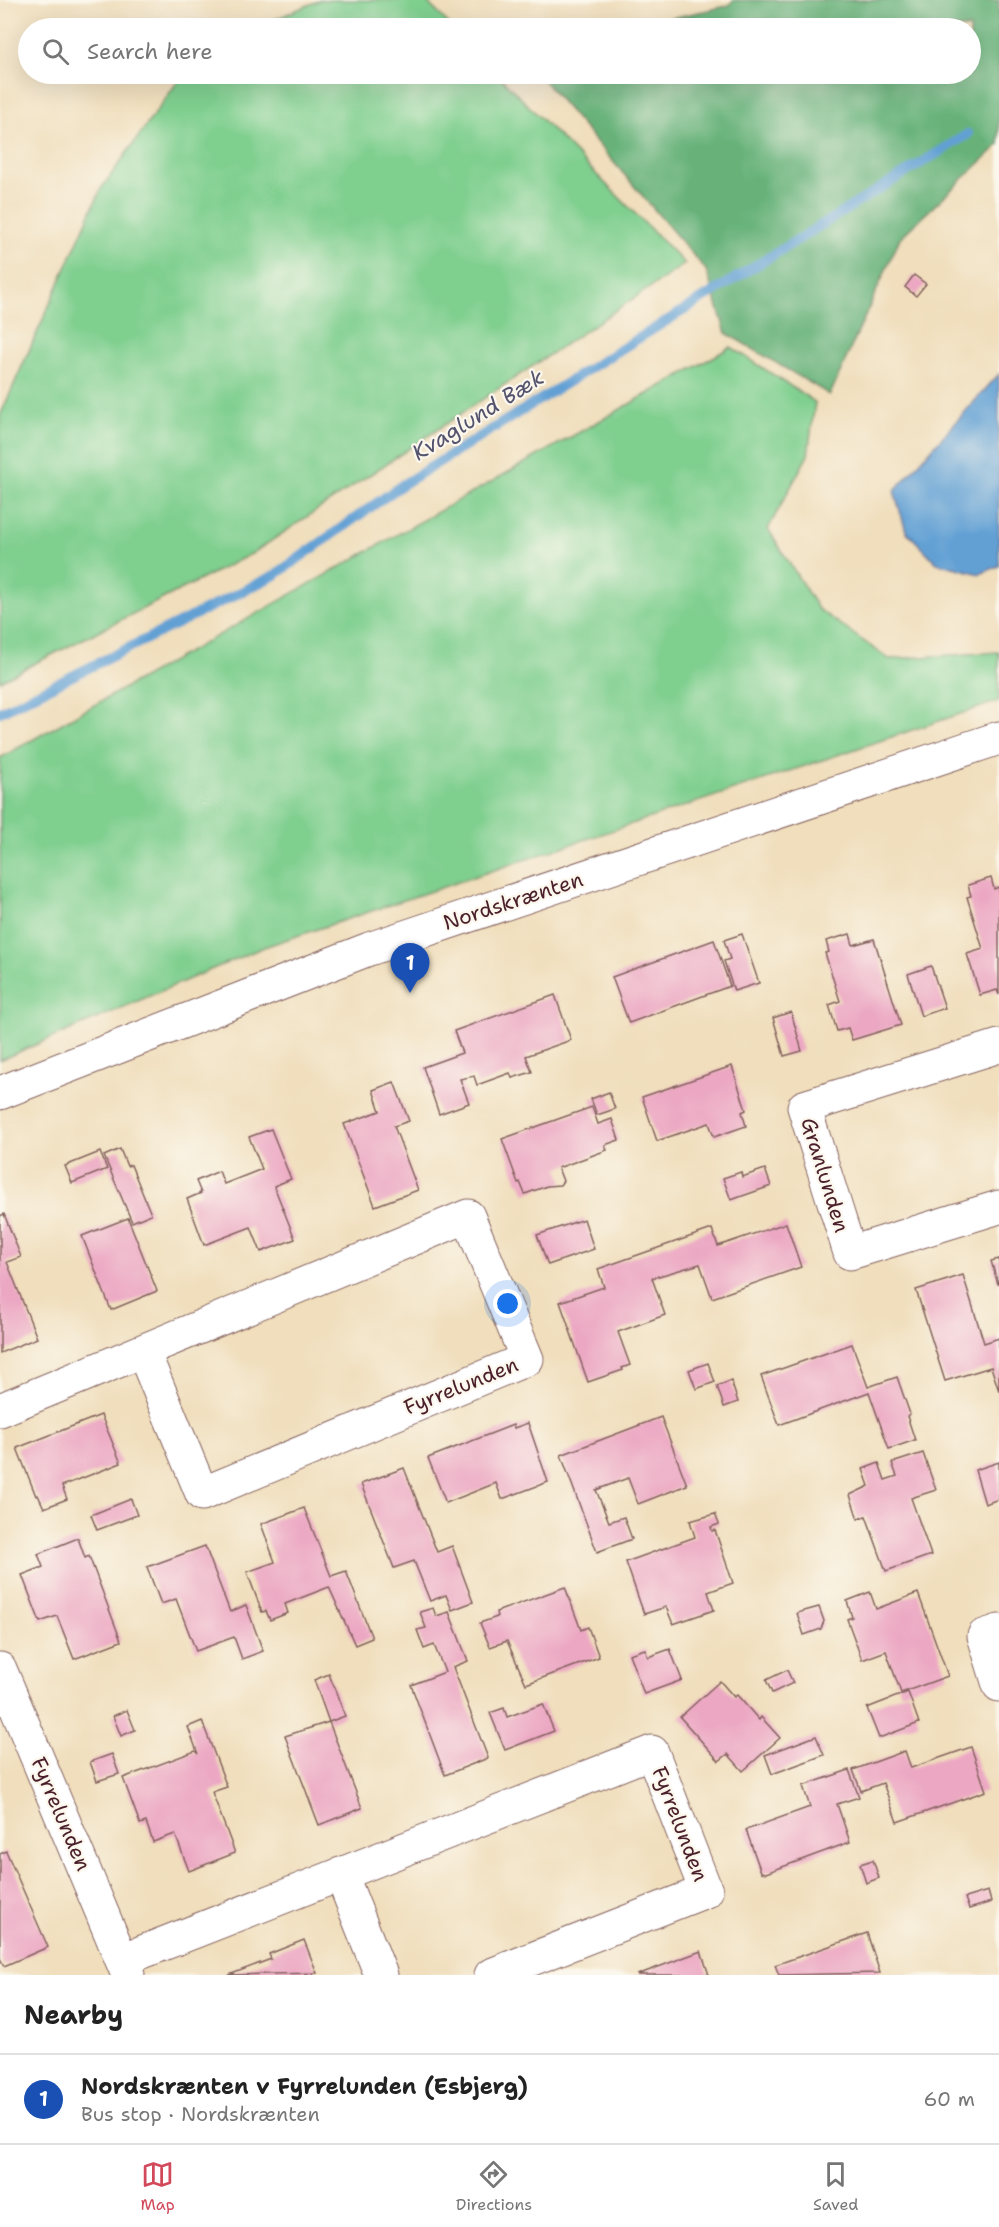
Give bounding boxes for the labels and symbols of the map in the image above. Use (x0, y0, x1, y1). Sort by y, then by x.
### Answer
water label: Kvaglund Bæk (406, 363, 550, 467)
street label: Nordskrænten (439, 865, 587, 937)
pin: 1 (390, 944, 430, 993)
street label: Granlunden (794, 1114, 856, 1236)
your location (493, 1289, 522, 1318)
street label: Fyrrelunden (400, 1350, 522, 1422)
street label: Fyrrelunden (25, 1753, 98, 1875)
street label: Fyrrelunden (645, 1763, 715, 1886)

